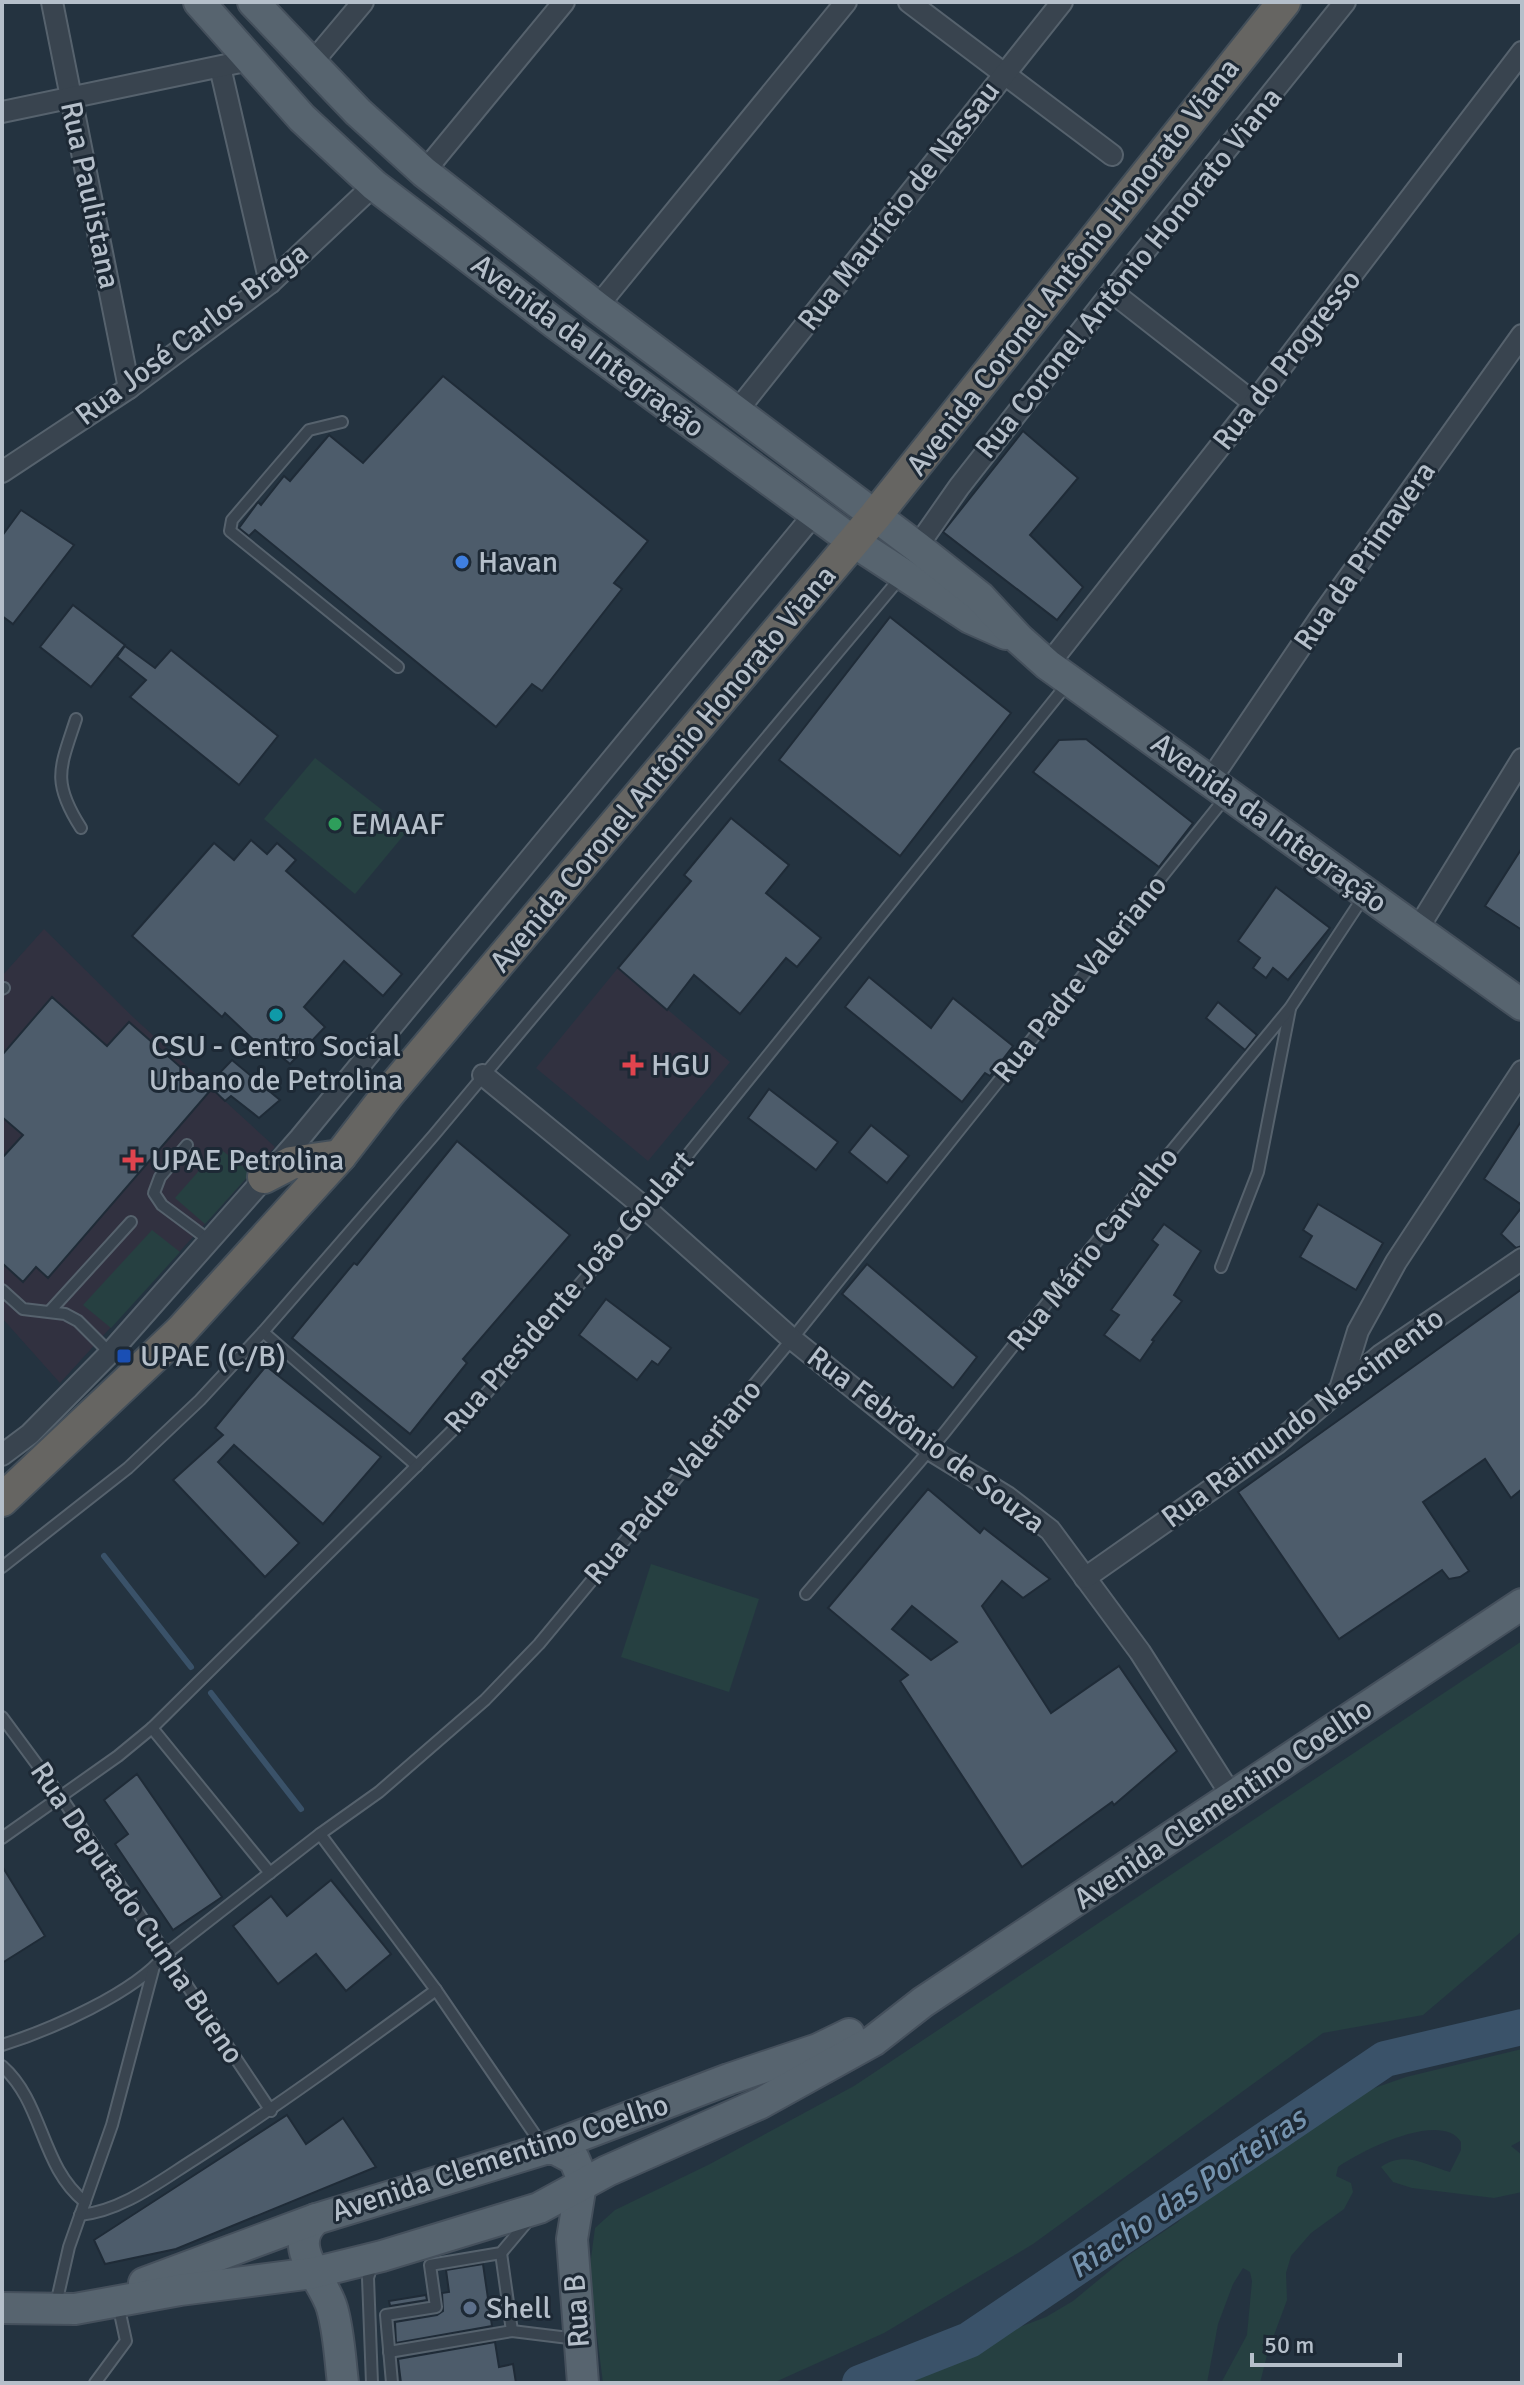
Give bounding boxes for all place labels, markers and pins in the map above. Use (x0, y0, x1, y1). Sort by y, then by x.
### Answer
place label: Havan (478, 544, 558, 581)
marker: Havan (453, 553, 471, 571)
place label: EMAAF (351, 806, 445, 843)
marker: EMAAF (326, 815, 344, 833)
marker: CSU - Centro Social Urbano de Petrolina (267, 1006, 285, 1024)
place label: CSU - Centro Social Urbano de Petrolina (149, 1028, 403, 1099)
place label: HGU (651, 1047, 711, 1084)
marker: HGU (622, 1054, 644, 1076)
place label: UPAE Petrolina (151, 1142, 344, 1179)
marker: UPAE Petrolina (122, 1149, 144, 1171)
place label: UPAE (C/B) (140, 1338, 286, 1375)
marker: UPAE (C/B) (115, 1347, 133, 1365)
place label: Shell (486, 2290, 551, 2327)
marker: Shell (461, 2299, 479, 2317)

